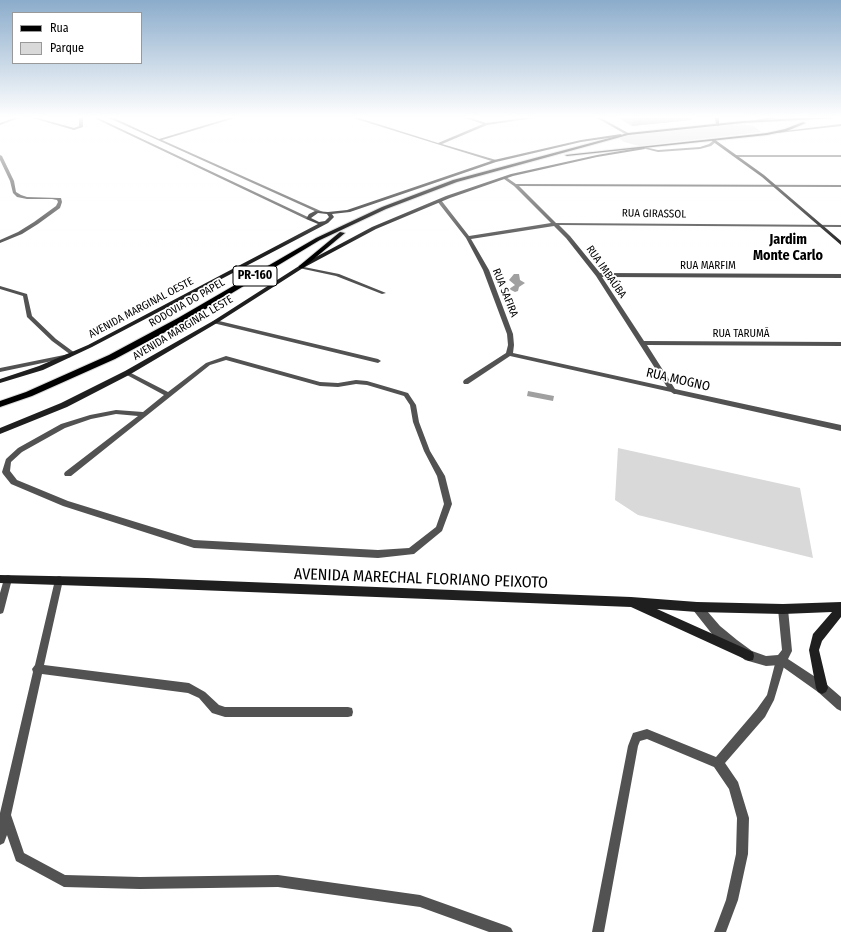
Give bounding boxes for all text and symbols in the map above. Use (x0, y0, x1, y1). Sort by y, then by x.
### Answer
legend (12, 12, 142, 64)
text: Rua (50, 21, 69, 35)
text: Parque (50, 41, 84, 55)
street label: RUA GIRASSOL (622, 207, 686, 221)
district label: Jardim Monte Carlo (753, 232, 823, 264)
street label: RUA IMBAÚBA (583, 243, 629, 301)
street label: RUA MARFIM (680, 259, 736, 273)
road number: PR-160 (233, 266, 277, 286)
street label: RUA SAFIRA (489, 267, 521, 319)
street label: AVENIDA MARGINAL OESTE (86, 275, 196, 341)
street label: RODOVIA DO PAPEL (147, 276, 227, 330)
street label: AVENIDA MARGINAL LESTE (130, 293, 236, 363)
street label: RUA TARUMÃ (713, 327, 769, 341)
street label: RUA MOGNO (644, 365, 712, 395)
street label: AVENIDA MARECHAL FLORIANO PEIXOTO (294, 565, 548, 593)

